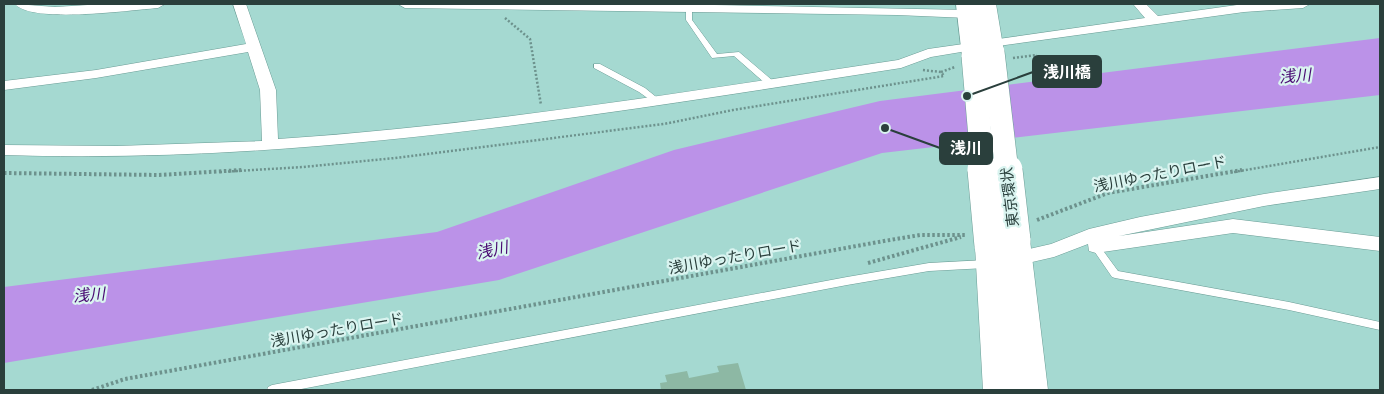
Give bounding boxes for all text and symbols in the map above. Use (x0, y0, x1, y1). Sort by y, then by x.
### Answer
callout: 浅川橋 (1033, 56, 1101, 87)
text: 浅川橋 (1043, 63, 1091, 82)
water label: 浅川 (1278, 65, 1314, 87)
callout: 浅川 (940, 133, 992, 164)
text: 浅川 (950, 139, 982, 158)
street label: 浅川ゆったりロード (1092, 152, 1228, 196)
street label: 東京環状 (997, 166, 1023, 228)
street label: 浅川ゆったりロード (667, 236, 803, 278)
water label: 浅川 (474, 237, 512, 263)
water label: 浅川 (72, 284, 108, 306)
street label: 浅川ゆったりロード (269, 309, 405, 351)

